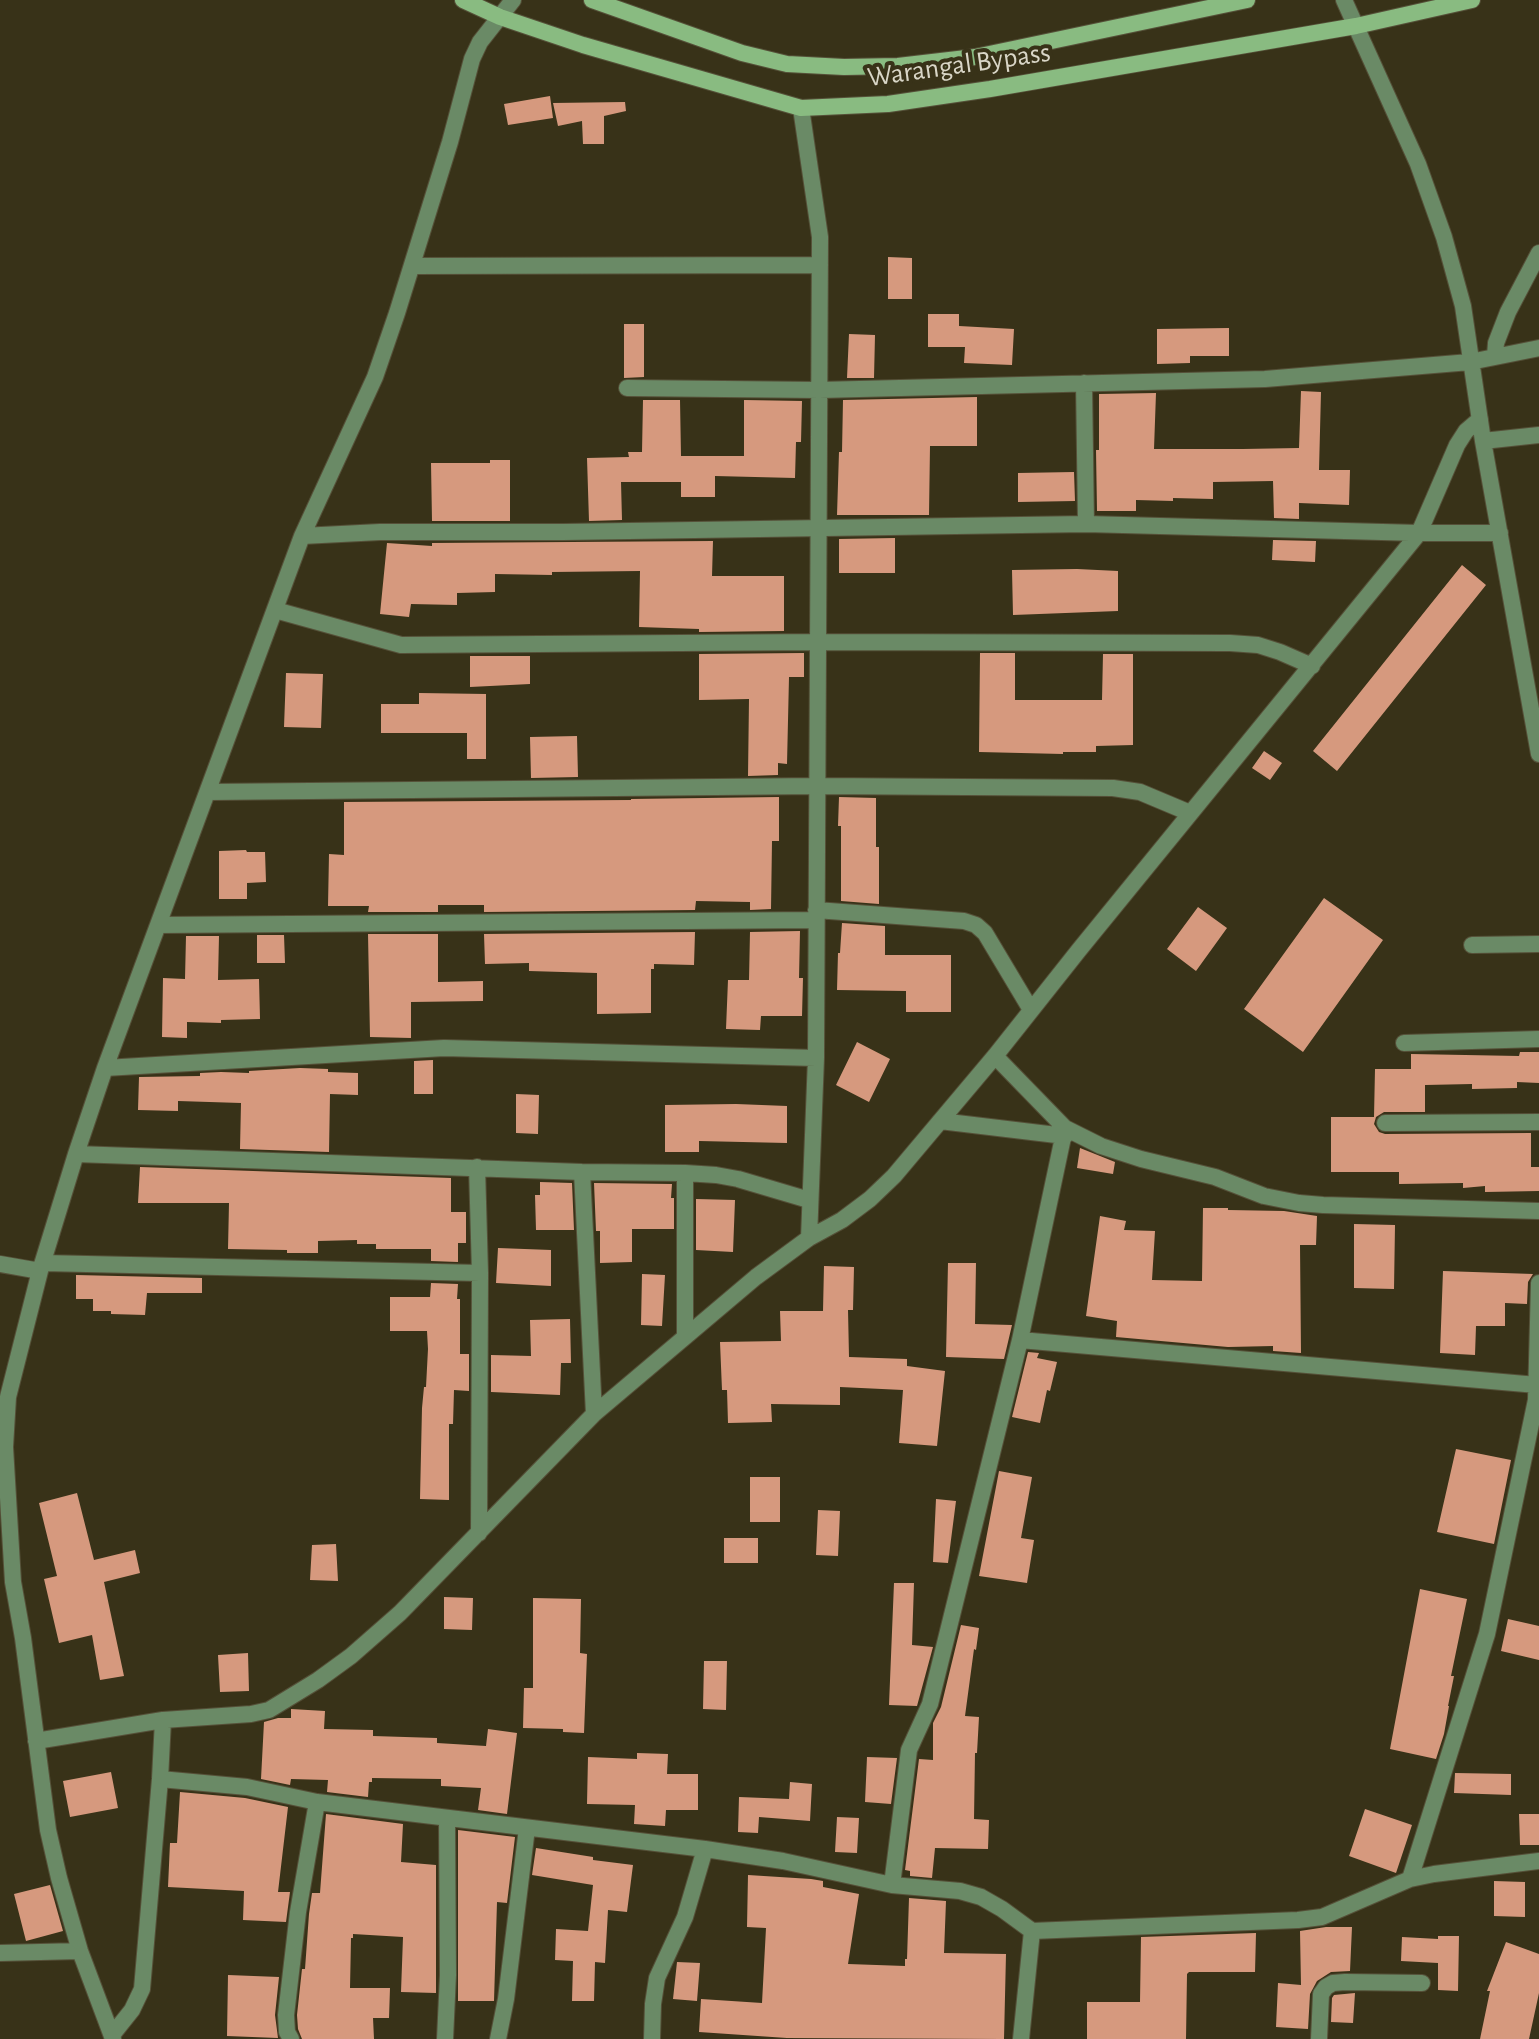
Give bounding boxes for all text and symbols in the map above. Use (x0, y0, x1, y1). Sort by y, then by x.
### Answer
street label: Warangal Bypass (865, 36, 1053, 94)

